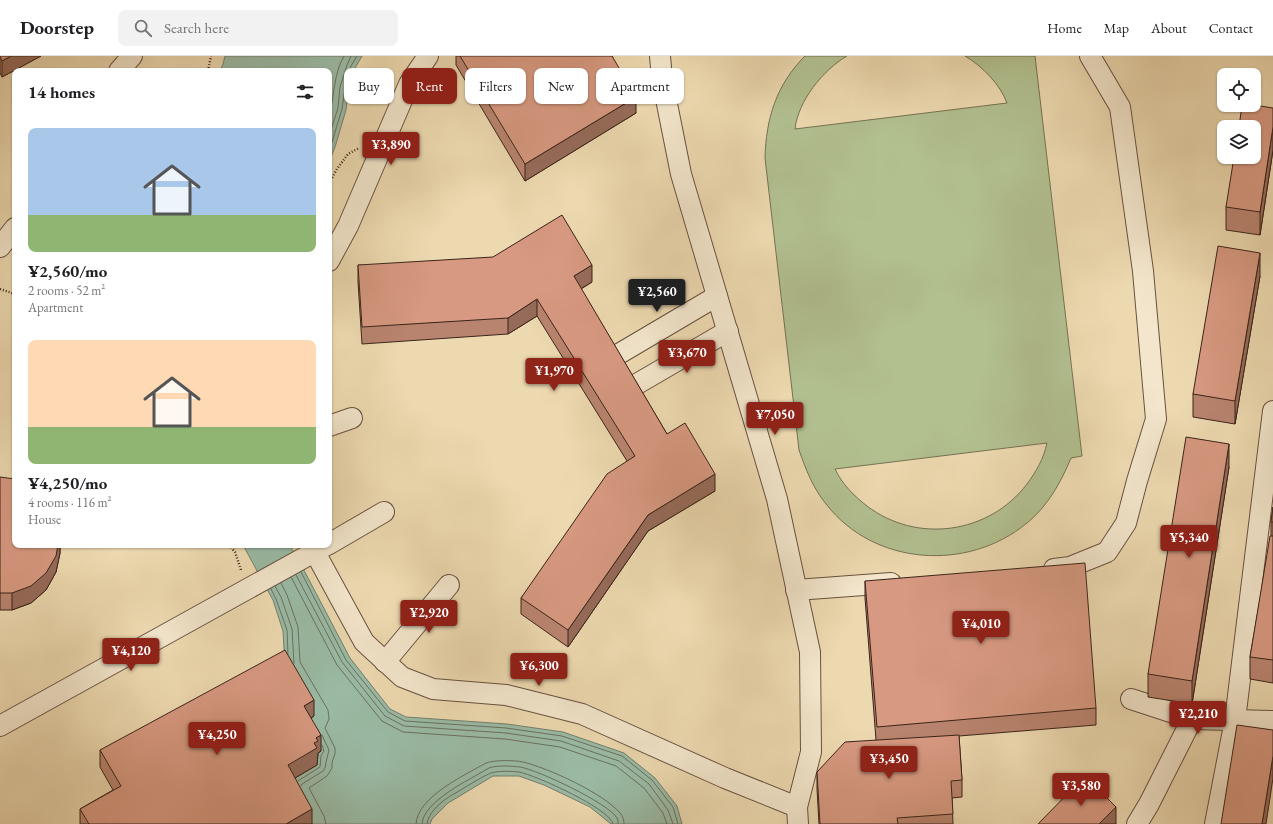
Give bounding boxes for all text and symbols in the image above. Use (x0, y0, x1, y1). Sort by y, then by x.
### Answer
search box (118, 10, 398, 46)
text: Doorstep (20, 15, 94, 40)
icon: search (132, 17, 154, 39)
text: Search here (164, 18, 229, 37)
text: Home (1047, 19, 1082, 37)
text: Map (1104, 19, 1129, 37)
text: About (1151, 19, 1187, 37)
text: Contact (1209, 19, 1253, 37)
chip: Buy (344, 68, 394, 104)
chip: Rent (402, 68, 457, 104)
chip: Filters (465, 68, 526, 104)
chip: New (534, 68, 588, 104)
chip: Apartment (596, 68, 684, 104)
map controls (1217, 68, 1261, 164)
button: locate (1217, 68, 1261, 112)
text: 14 homes (28, 81, 95, 103)
icon: filters (294, 81, 316, 103)
button: layers (1217, 120, 1261, 164)
pin: ¥3,890 (358, 132, 424, 166)
text: ¥3,890 (371, 136, 411, 153)
icon: home (136, 154, 208, 226)
text: ¥2,560/mo (28, 260, 107, 282)
pin: ¥2,560 (624, 279, 690, 313)
text: 2 rooms · 52 m² (28, 282, 105, 299)
text: ¥2,560 (637, 283, 677, 300)
text: Apartment (28, 299, 83, 316)
pin: ¥3,670 (654, 340, 720, 374)
text: ¥3,670 (667, 344, 707, 361)
pin: ¥1,970 (521, 358, 587, 392)
text: ¥1,970 (534, 362, 574, 379)
icon: home (136, 366, 208, 438)
pin: ¥7,050 (742, 402, 808, 436)
text: ¥7,050 (755, 406, 795, 423)
text: ¥4,250/mo (28, 472, 107, 494)
text: 4 rooms · 116 m² (28, 494, 112, 511)
text: House (28, 511, 61, 528)
pin: ¥5,340 (1156, 525, 1222, 559)
text: ¥5,340 (1169, 529, 1209, 546)
pin: ¥2,920 (396, 600, 462, 634)
text: ¥2,920 (409, 604, 449, 621)
pin: ¥4,010 (948, 611, 1014, 645)
text: ¥4,010 (961, 615, 1001, 632)
pin: ¥4,120 (98, 638, 164, 672)
text: ¥4,120 (111, 642, 151, 659)
pin: ¥6,300 (506, 653, 572, 687)
text: ¥6,300 (519, 657, 559, 674)
pin: ¥2,210 (1165, 701, 1231, 735)
text: ¥2,210 (1178, 705, 1218, 722)
pin: ¥4,250 (184, 722, 250, 756)
text: ¥4,250 (197, 726, 237, 743)
pin: ¥3,450 (856, 746, 922, 780)
text: ¥3,450 (869, 750, 909, 767)
pin: ¥3,580 (1048, 773, 1114, 807)
text: ¥3,580 (1061, 777, 1101, 794)

